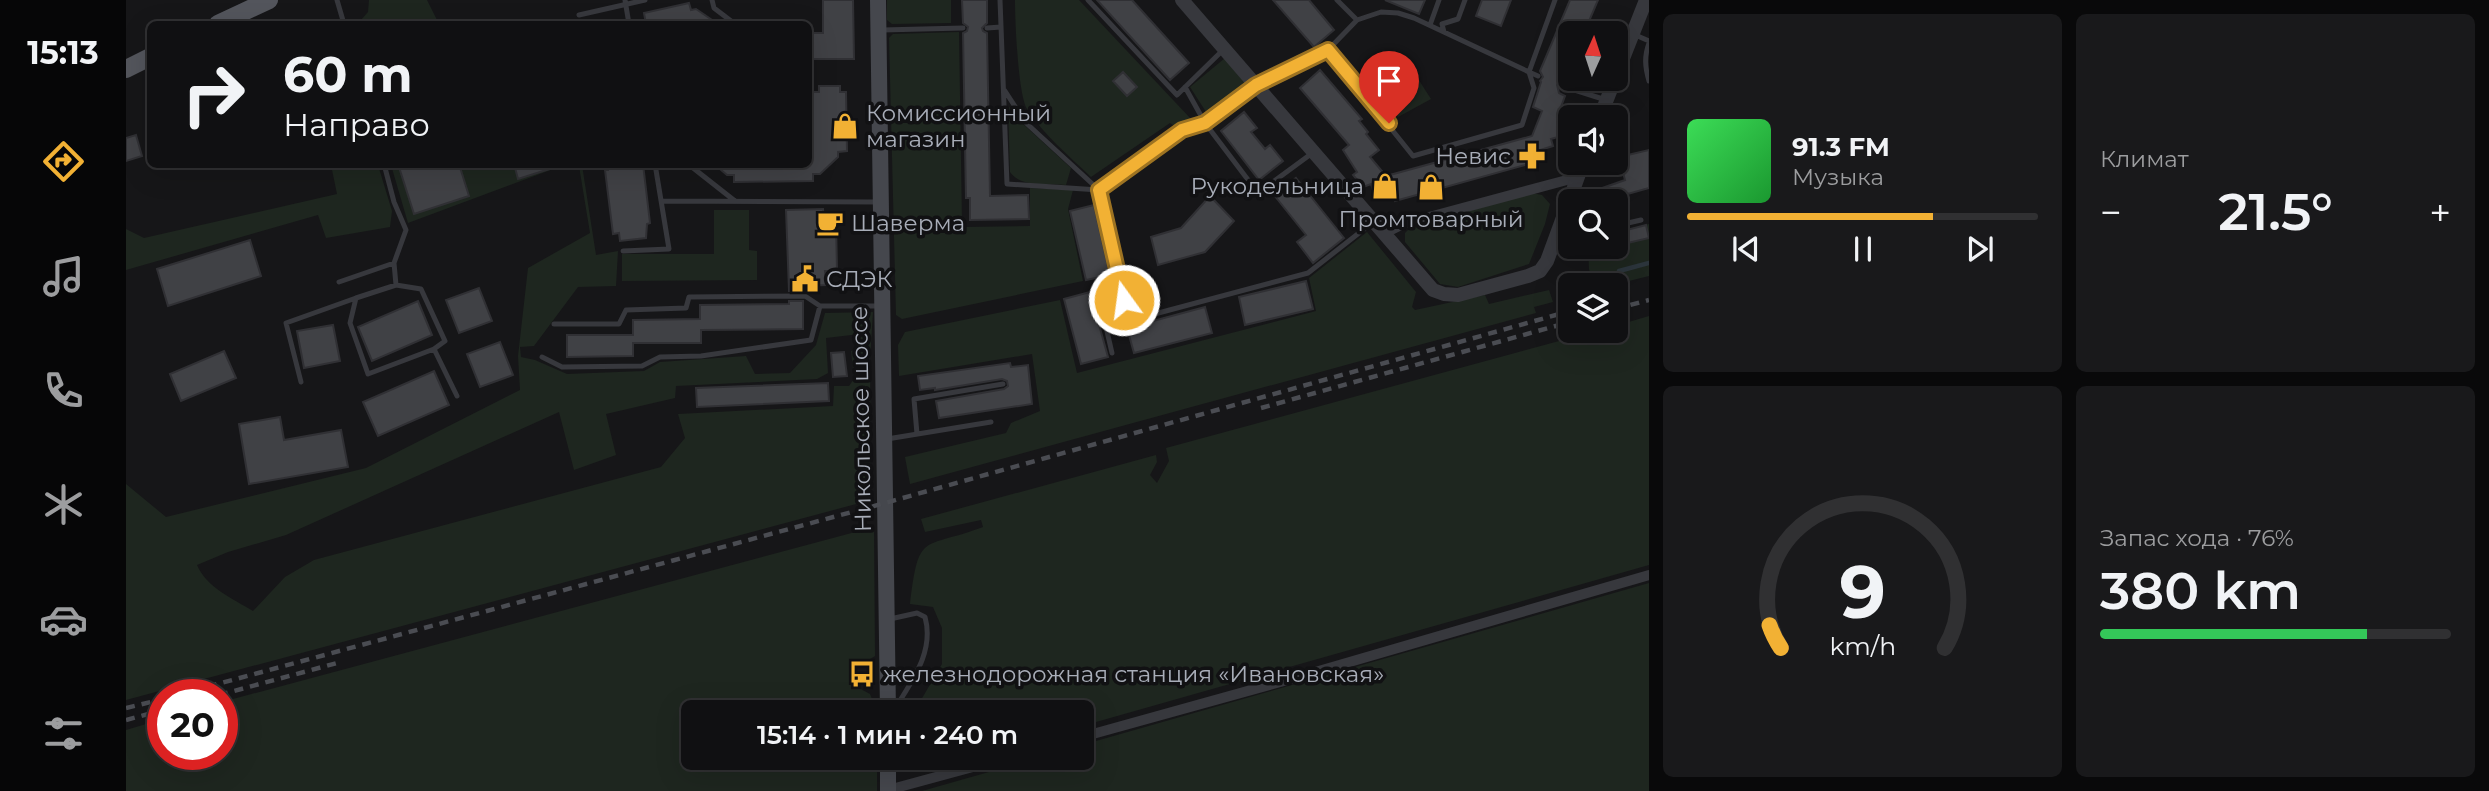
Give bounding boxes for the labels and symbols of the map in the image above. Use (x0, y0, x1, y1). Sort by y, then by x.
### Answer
north arrow (1558, 21, 1628, 91)
pin (1359, 51, 1419, 123)
place label: Комиссионный магазин (866, 99, 1051, 153)
shop icon: Комиссионный магазин (830, 111, 860, 141)
pharmacy icon: Невис (1517, 141, 1547, 171)
place label: Невис (1435, 142, 1511, 170)
shop icon: Рукодельница (1370, 171, 1400, 201)
place label: Рукодельница (1191, 172, 1364, 200)
shop icon: Промтоварный (1416, 172, 1446, 202)
place label: Промтоварный (1338, 205, 1524, 233)
cafe icon: Шаверма (815, 208, 845, 238)
place label: Шаверма (851, 209, 965, 237)
position arrow (1087, 263, 1161, 337)
public building icon: СДЭК (790, 264, 820, 294)
place label: СДЭК (826, 265, 893, 293)
street label: Никольское шоссе (845, 306, 877, 532)
bus stop icon: железнодорожная станция «Ивановская» (847, 659, 877, 689)
place label: железнодорожная станция «Ивановская» (883, 660, 1384, 688)
speed limit sign: 20 (147, 679, 238, 770)

